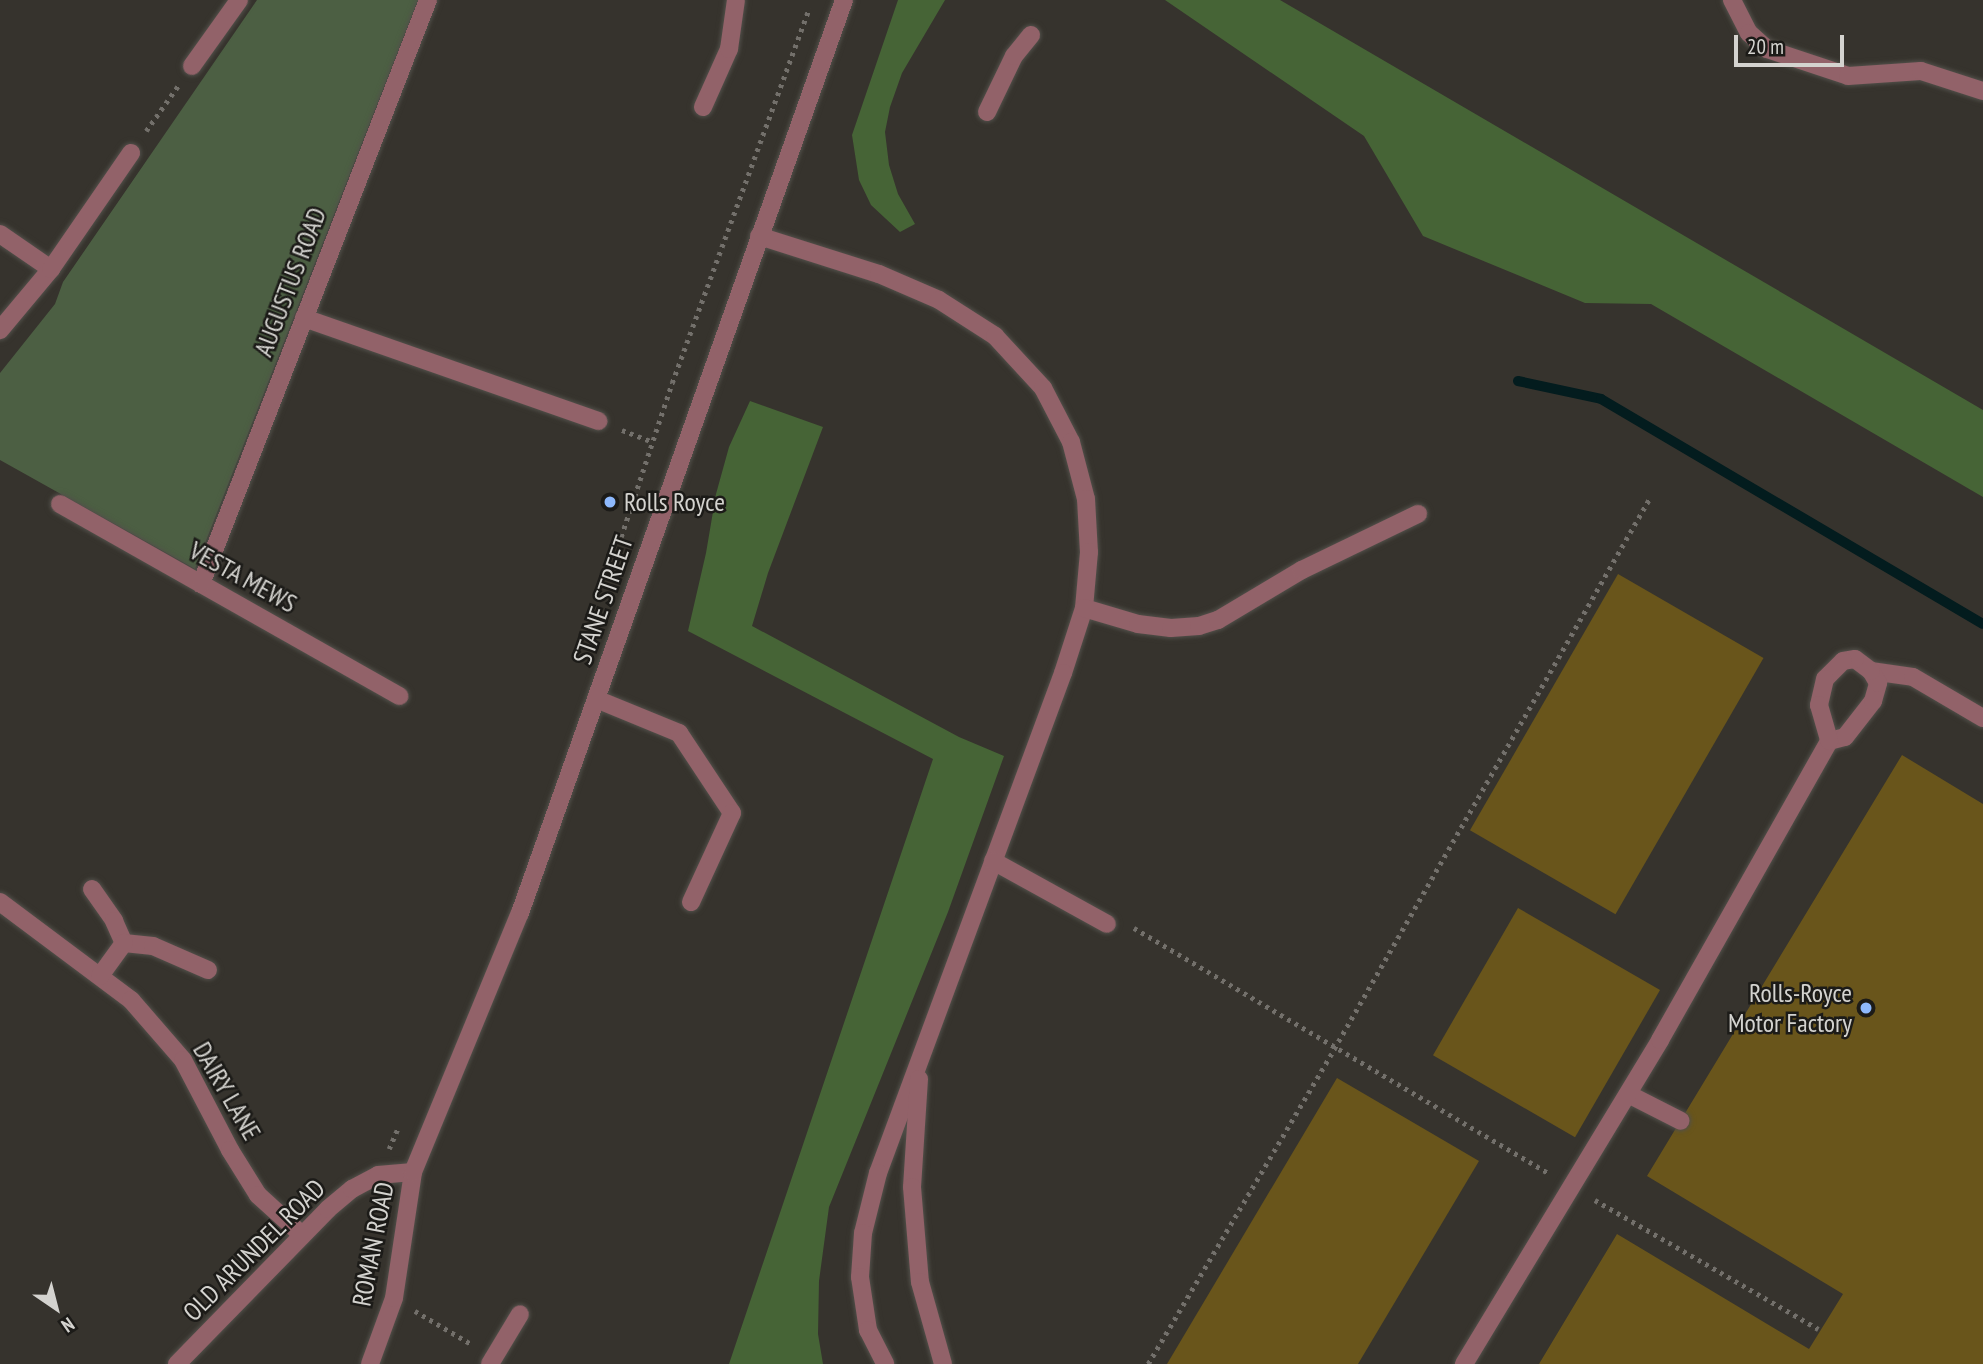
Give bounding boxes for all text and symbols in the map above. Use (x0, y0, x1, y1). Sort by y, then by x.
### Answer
scale bar (1738, 21, 1848, 65)
text: 20 m (1747, 33, 1784, 60)
street label: AUGUSTUS ROAD (247, 203, 333, 361)
place label: Rolls Royce (624, 486, 725, 518)
marker: Rolls Royce (602, 494, 618, 510)
street label: STANE STREET (567, 532, 639, 668)
street label: VESTA MEWS (184, 535, 302, 619)
place label: Rolls-Royce Motor Factory (1728, 977, 1852, 1038)
marker: Rolls-Royce Motor Factory (1858, 1000, 1874, 1016)
street label: DAIRY LANE (186, 1036, 268, 1146)
street label: OLD ARUNDEL ROAD (176, 1172, 332, 1328)
street label: ROMAN ROAD (346, 1179, 400, 1309)
north arrow (21, 1273, 91, 1343)
text: N (57, 1312, 79, 1338)

